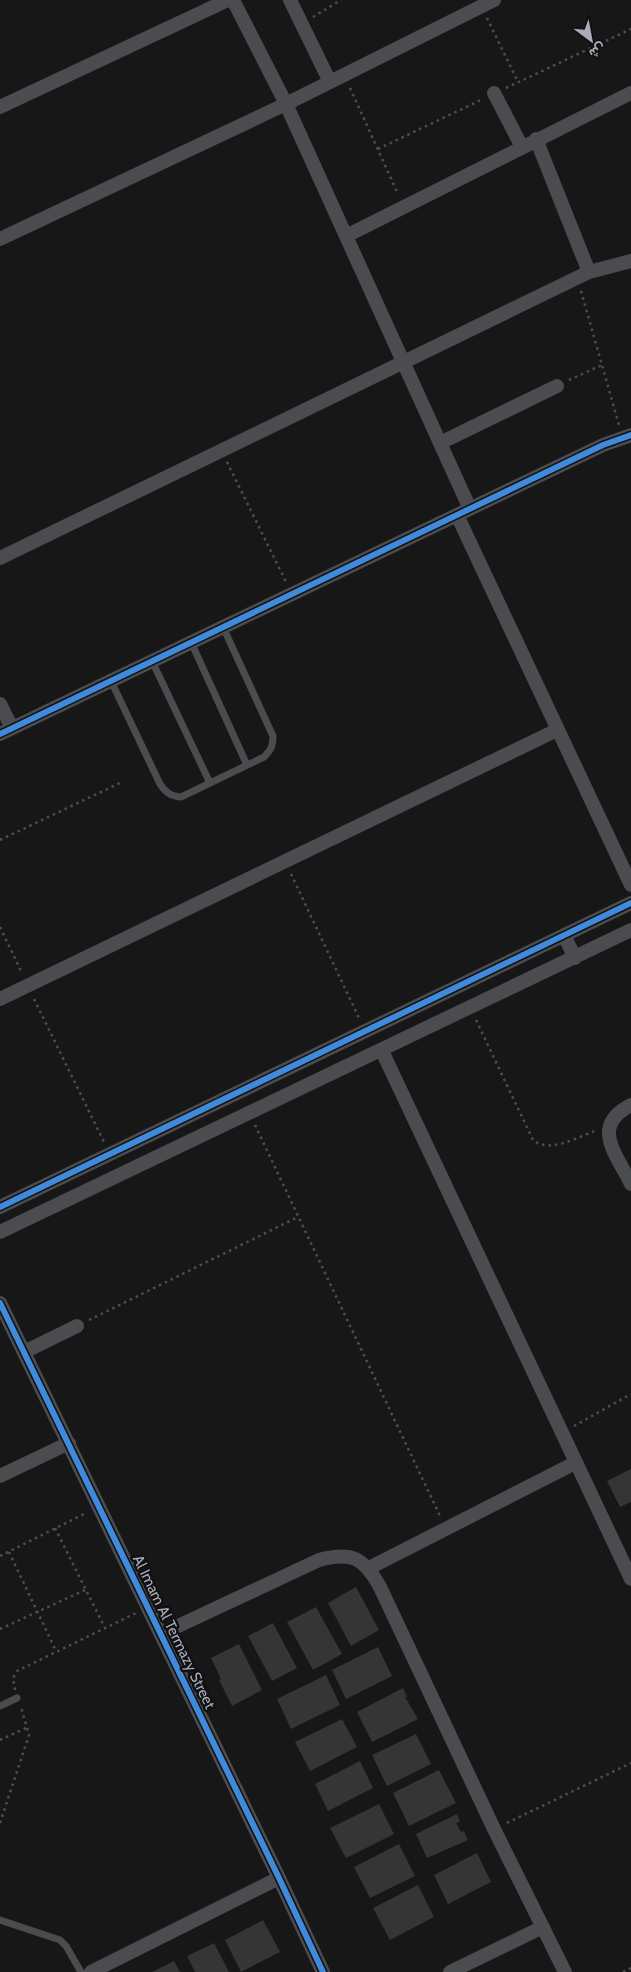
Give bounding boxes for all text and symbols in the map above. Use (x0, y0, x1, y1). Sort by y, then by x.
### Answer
north arrow (566, 15, 616, 65)
text: ش (586, 39, 610, 63)
street label: Al Imam Al Termazy Street (129, 1552, 219, 1712)

